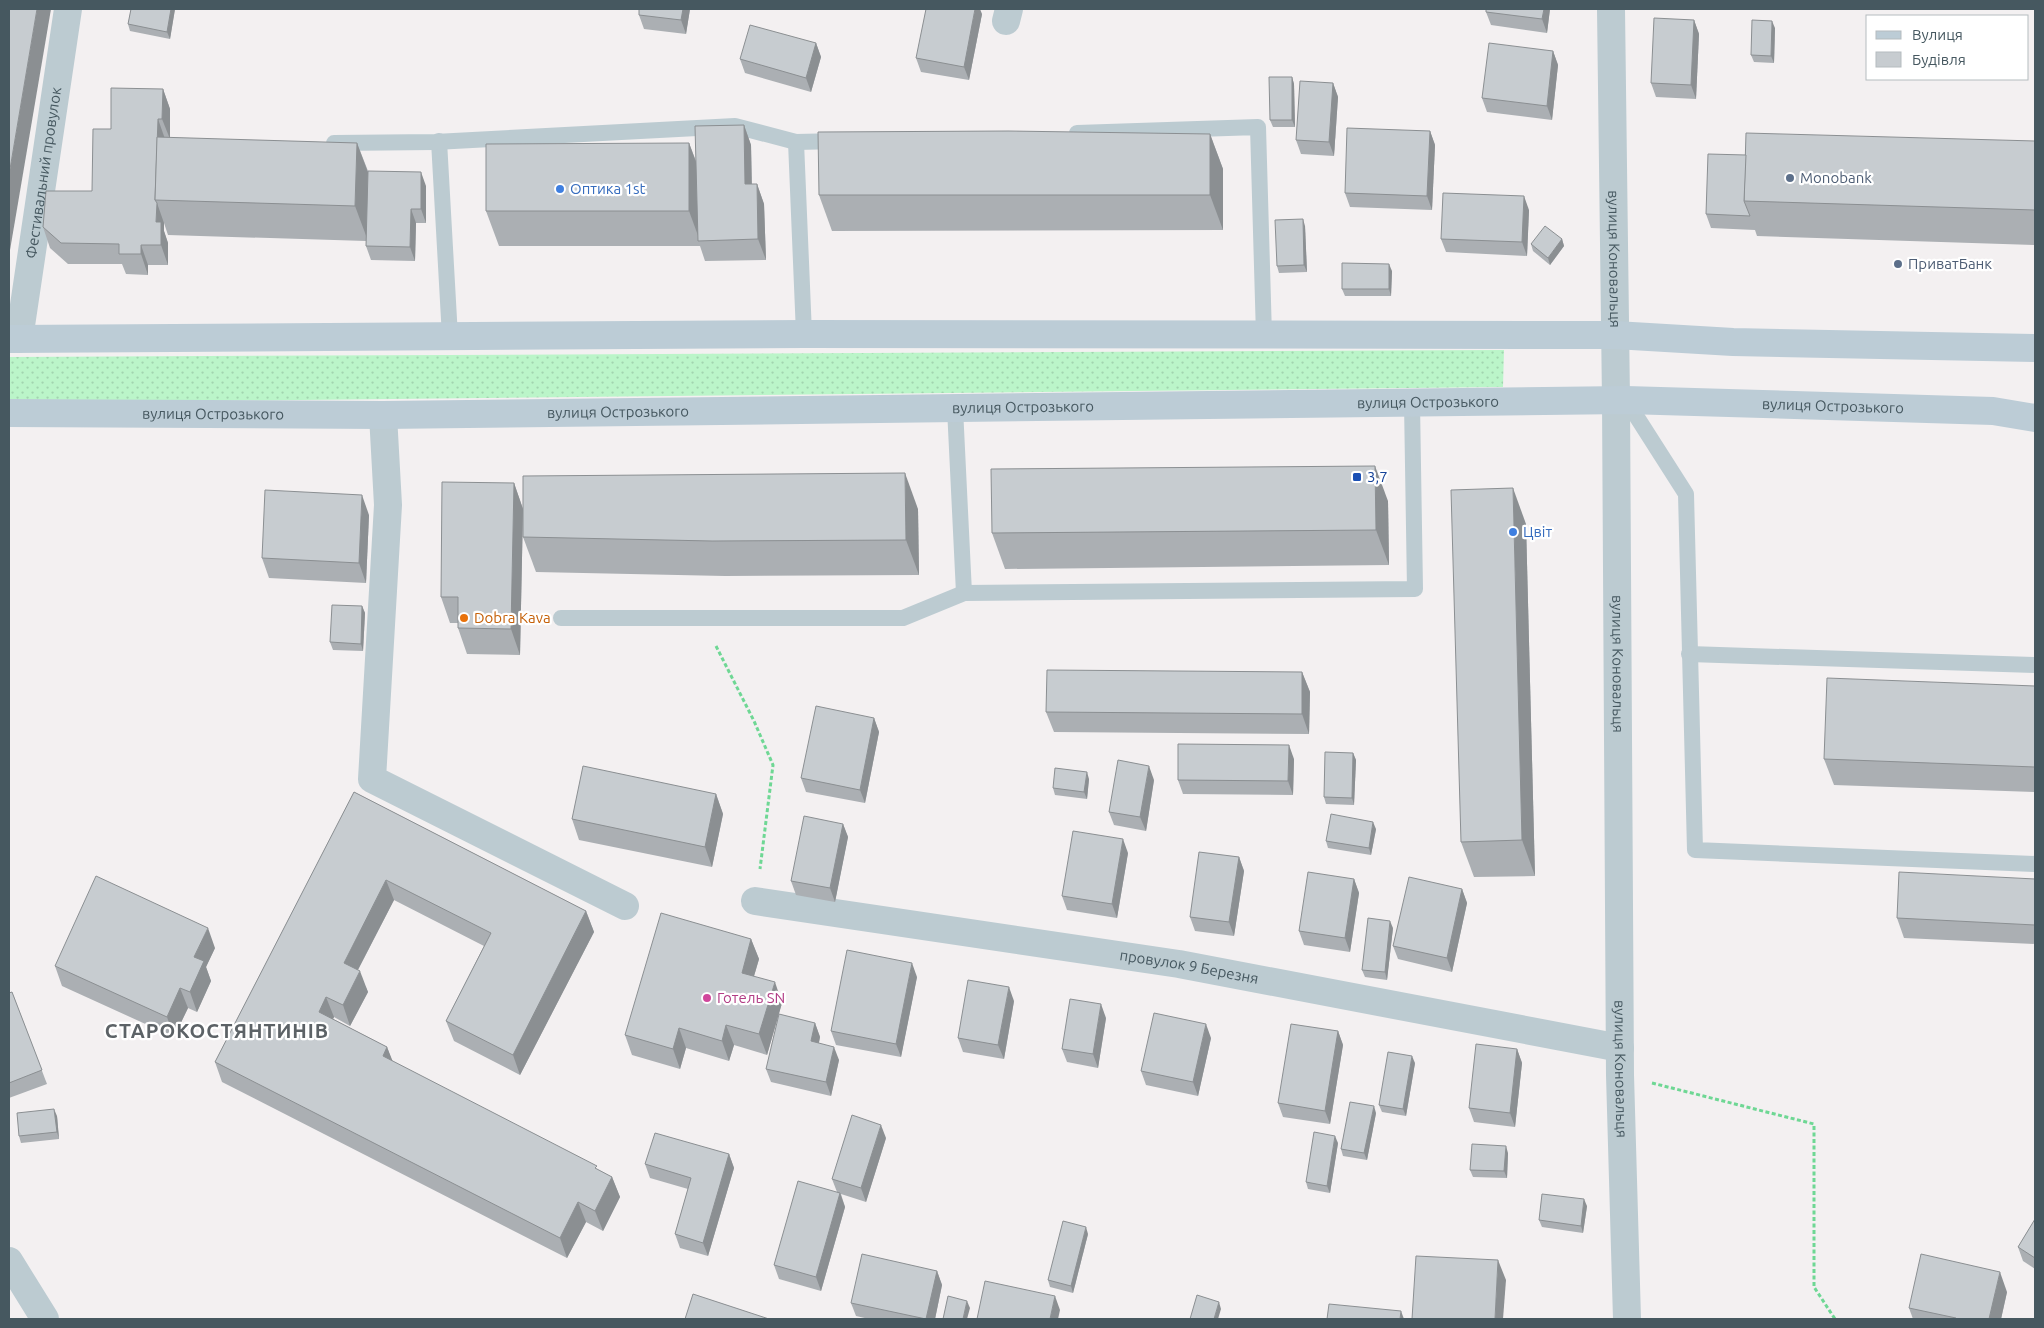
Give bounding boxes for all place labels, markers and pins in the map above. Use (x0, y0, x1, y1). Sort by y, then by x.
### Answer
place label: Monobank (1800, 169, 1872, 186)
marker: Monobank (1784, 172, 1796, 184)
place label: Оптика 1st (570, 180, 646, 197)
marker: Оптика 1st (554, 183, 566, 195)
place label: ПриватБанк (1908, 255, 1992, 272)
marker: ПриватБанк (1892, 258, 1904, 270)
place label: 3,7 (1367, 468, 1388, 485)
marker: 3,7 (1351, 471, 1363, 483)
place label: Цвіт (1523, 523, 1552, 540)
marker: Цвіт (1507, 526, 1519, 538)
place label: Dobra Kava (474, 609, 551, 626)
marker: Dobra Kava (458, 612, 470, 624)
place label: Готель SN (717, 989, 785, 1006)
marker: Готель SN (701, 992, 713, 1004)

